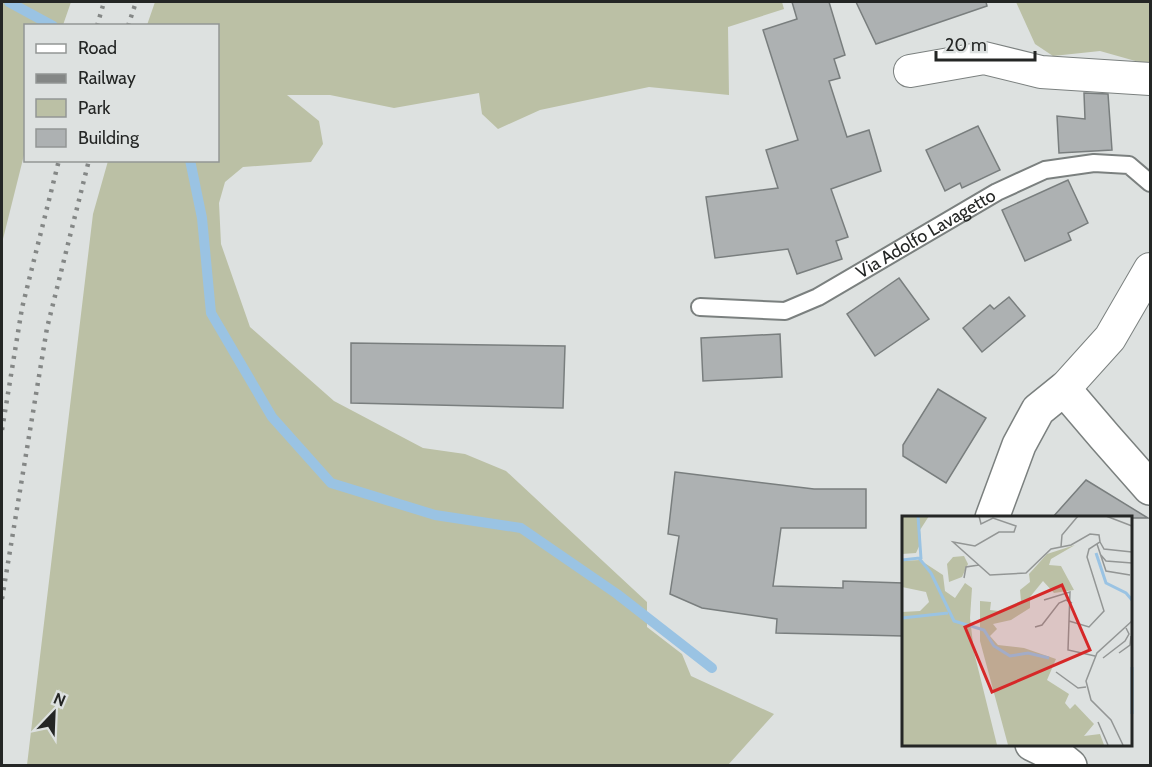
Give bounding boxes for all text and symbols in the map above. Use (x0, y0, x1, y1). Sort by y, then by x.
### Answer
legend (24, 24, 219, 162)
scale bar (936, 24, 1035, 62)
text: 20 m (945, 34, 987, 56)
text: Road (78, 37, 117, 59)
text: Railway (78, 67, 136, 89)
text: Park (78, 97, 111, 119)
text: Building (78, 127, 140, 149)
street label: Via Adolfo Lavagetto (852, 184, 1000, 283)
inset map (902, 516, 1131, 746)
north arrow (24, 683, 84, 743)
text: N (51, 689, 69, 711)

